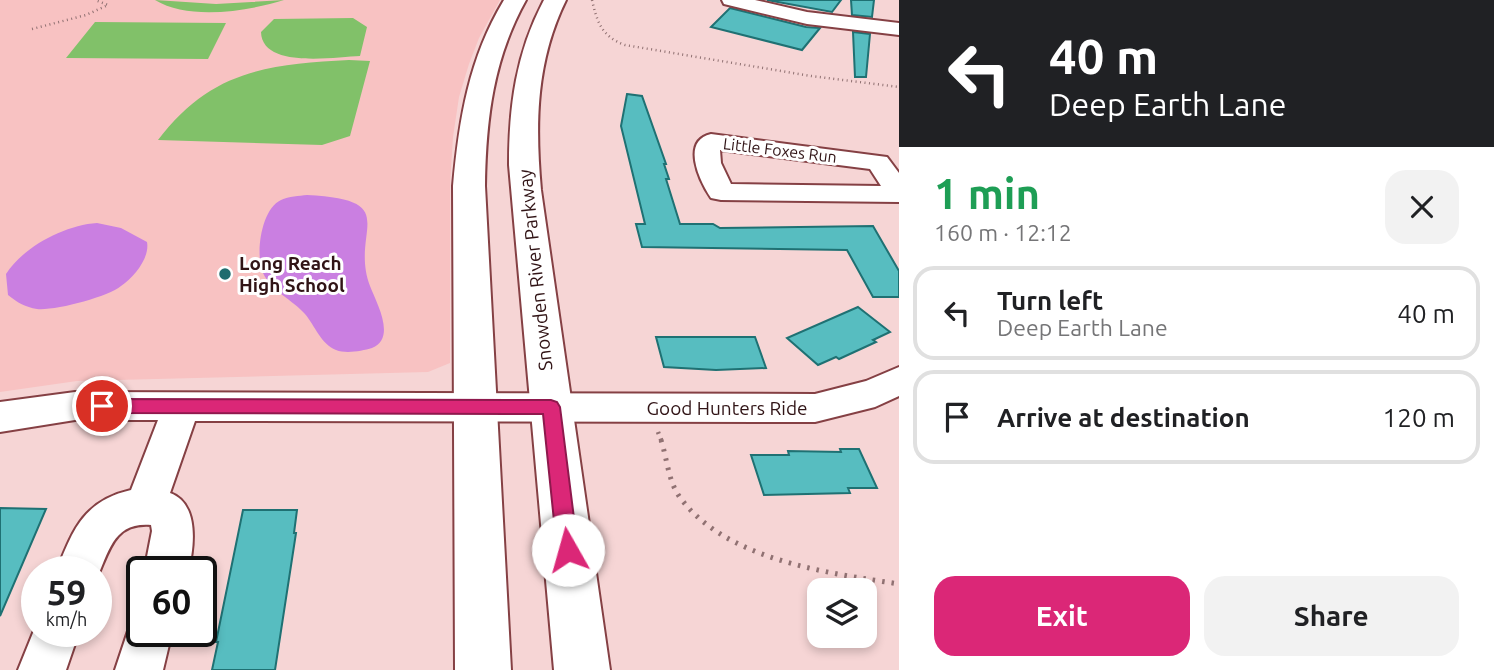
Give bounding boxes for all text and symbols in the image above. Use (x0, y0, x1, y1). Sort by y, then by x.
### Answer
icon: left (934, 28, 1025, 119)
text: 40 m (1049, 28, 1158, 83)
text: Deep Earth Lane (1049, 86, 1286, 122)
street label: Little Foxes Run (722, 134, 838, 166)
street label: Snowden River Parkway (513, 168, 557, 372)
text: 1 min (934, 170, 1040, 217)
button: close (1385, 170, 1459, 244)
text: 160 m · 12:12 (934, 220, 1072, 245)
place label: Long Reach High School (239, 252, 345, 296)
marker: Long Reach High School (217, 266, 233, 282)
text: Turn left (997, 286, 1103, 315)
icon: left (938, 294, 976, 332)
text: 40 m (1397, 299, 1455, 328)
text: Deep Earth Lane (997, 315, 1168, 340)
pin (72, 376, 132, 436)
icon: arrive (83, 387, 121, 425)
street label: Good Hunters Ride (646, 397, 808, 419)
icon: arrive (938, 398, 976, 436)
text: Arrive at destination (997, 403, 1250, 432)
text: 120 m (1383, 403, 1455, 432)
position arrow (531, 513, 605, 587)
speed limit sign: 60 (126, 556, 217, 647)
text: 59 (47, 572, 86, 612)
button: Exit (934, 576, 1190, 656)
button: Share (1204, 576, 1459, 656)
map controls (807, 578, 877, 648)
button: layers (807, 578, 877, 648)
text: km/h (46, 609, 87, 629)

